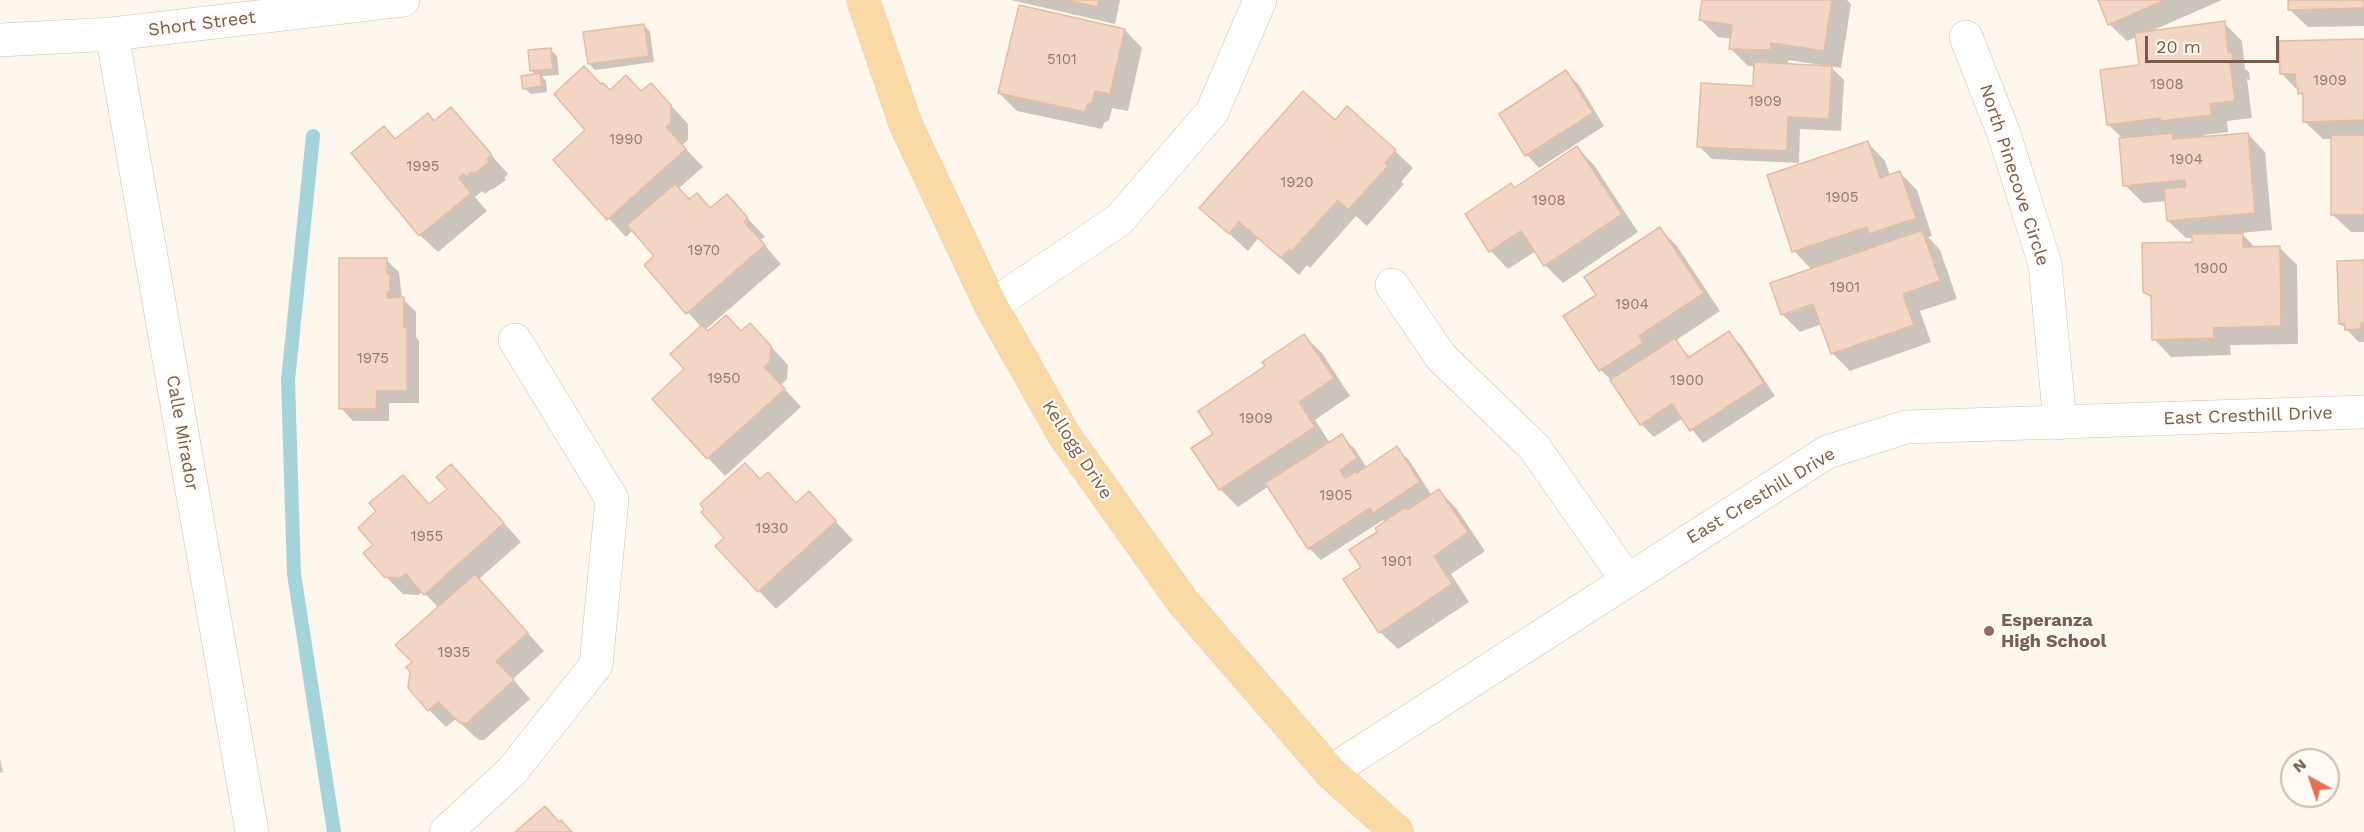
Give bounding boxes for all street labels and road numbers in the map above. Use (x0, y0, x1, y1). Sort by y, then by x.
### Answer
street label: Short Street (147, 7, 257, 41)
street label: North Pinecove Circle (1974, 81, 2054, 269)
street label: Calle Mirador (161, 374, 203, 492)
street label: Kellogg Drive (1037, 397, 1117, 503)
street label: East Cresthill Drive (2163, 402, 2333, 430)
street label: East Cresthill Drive (1683, 443, 1839, 549)

